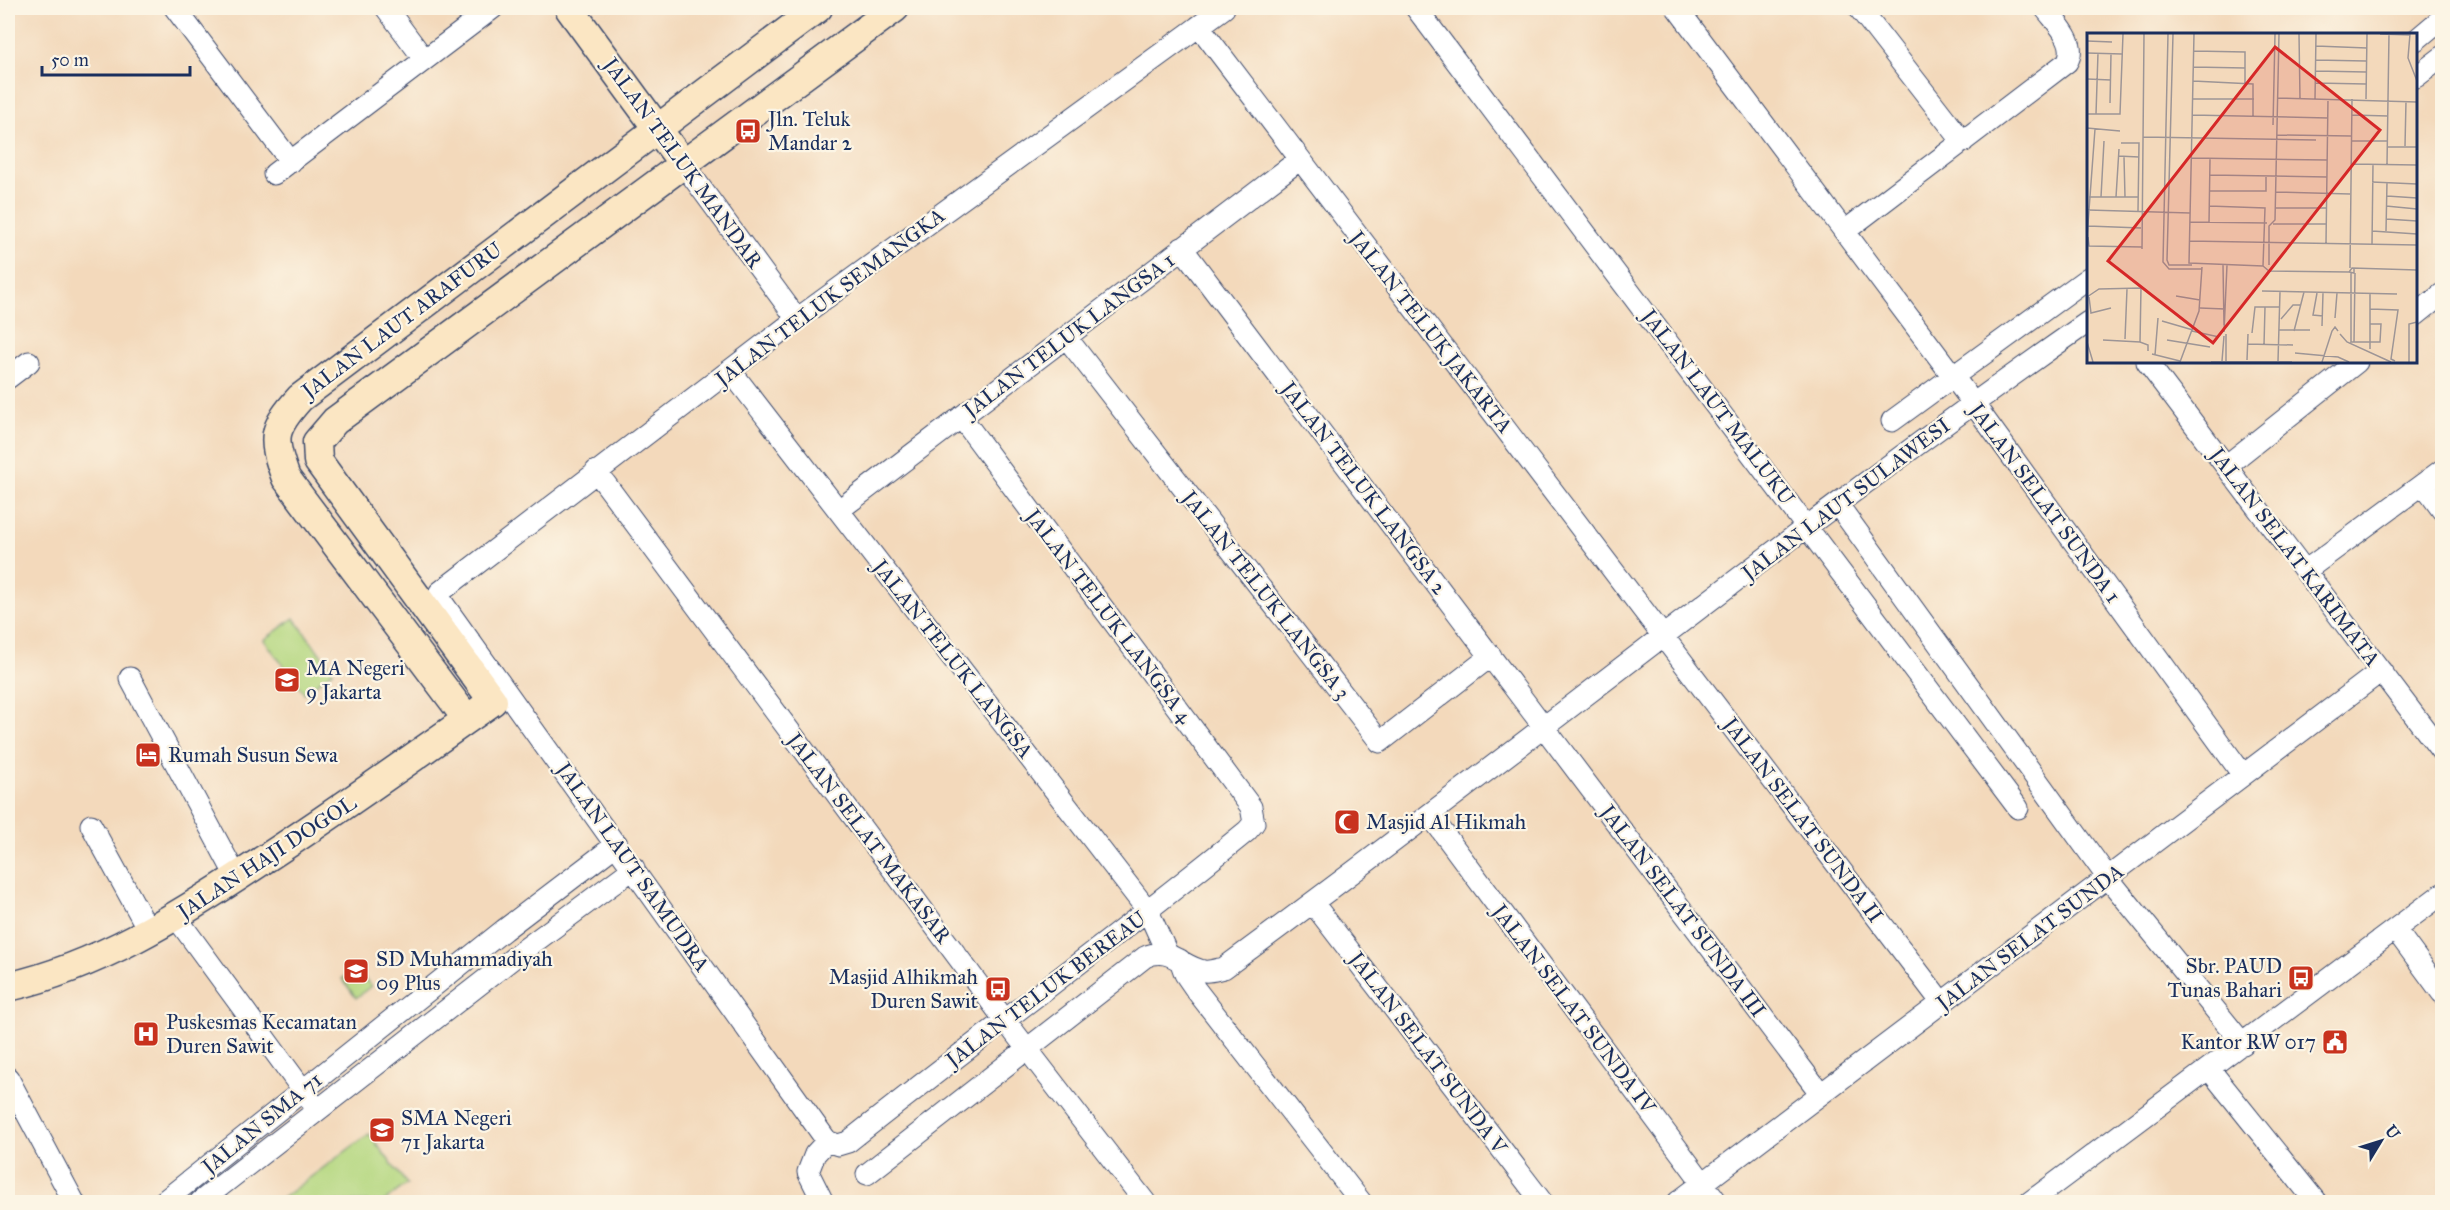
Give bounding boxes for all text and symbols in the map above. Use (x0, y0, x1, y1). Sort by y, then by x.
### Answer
inset map (2087, 33, 2417, 363)
scale bar (42, 39, 190, 77)
text: 50 m (51, 49, 89, 71)
street label: JALAN TELUK MANDAR (597, 51, 769, 274)
place label: Jln. Teluk Mandar 2 (766, 106, 853, 156)
bus stop icon: Jln. Teluk Mandar 2 (733, 116, 763, 146)
street label: JALAN TELUK SEMANGKA (709, 202, 950, 393)
street label: JALAN TELUK JAKARTA (1343, 224, 1518, 438)
street label: JALAN LAUT ARAFURU (295, 236, 508, 405)
street label: JALAN TELUK LANGSA 1 (957, 247, 1180, 424)
street label: JALAN LAUT MALUKU (1635, 302, 1800, 510)
street label: JALAN TELUK LANGSA 2 (1274, 375, 1453, 600)
street label: JALAN SELAT SUNDA 1 (1963, 396, 2126, 608)
street label: JALAN LAUT SULAWESI (1735, 412, 1955, 587)
street label: JALAN SELAT KARIMATA (2203, 441, 2386, 671)
street label: JALAN TELUK LANGSA 3 (1175, 484, 1356, 705)
street label: JALAN TELUK LANGSA 4 (1019, 502, 1199, 729)
street label: JALAN TELUK LANGSA (866, 553, 1039, 764)
place label: MA Negeri 9 Jakarta (306, 655, 405, 705)
school or university icon: MA Negeri 9 Jakarta (272, 665, 302, 695)
street label: JALAN SELAT SUNDA II (1716, 711, 1889, 928)
street label: JALAN SELAT MAKASAR (780, 726, 957, 949)
hotel icon: Rumah Susun Sewa (133, 740, 163, 770)
place label: Rumah Susun Sewa (168, 742, 338, 768)
street label: JALAN LAUT SAMUDRA (550, 756, 715, 977)
street label: JALAN HAJI DOGOL (171, 789, 362, 926)
street label: JALAN SELAT SUNDA III (1593, 798, 1771, 1022)
mosque icon: Masjid Al Hikmah (1332, 807, 1362, 837)
place label: Masjid Al Hikmah (1366, 809, 1527, 835)
street label: JALAN SELAT SUNDA (1930, 858, 2129, 1017)
street label: JALAN SELAT SUNDA IV (1485, 897, 1662, 1120)
street label: JALAN TELUK BEREAU (939, 905, 1152, 1074)
street label: JALAN SELAT SUNDA V (1342, 945, 1513, 1160)
place label: SD Muhammadiyah 09 Plus (376, 946, 553, 996)
place label: Sbr. PAUD Tunas Bahari (2167, 953, 2282, 1003)
school or university icon: SD Muhammadiyah 09 Plus (341, 956, 371, 986)
bus stop icon: Sbr. PAUD Tunas Bahari (2286, 963, 2316, 993)
place label: Masjid Alhikmah Duren Sawit (829, 964, 979, 1014)
bus stop icon: Masjid Alhikmah Duren Sawit (983, 974, 1013, 1004)
place label: Puskesmas Kecamatan Duren Sawit (166, 1009, 357, 1059)
hospital icon: Puskesmas Kecamatan Duren Sawit (131, 1019, 161, 1049)
public building icon: Kantor RW 017 (2320, 1027, 2350, 1057)
place label: Kantor RW 017 (2181, 1029, 2316, 1055)
street label: JALAN SMA 71 (195, 1067, 327, 1181)
place label: SMA Negeri 71 Jakarta (401, 1105, 512, 1155)
north arrow (2351, 1111, 2411, 1171)
school or university icon: SMA Negeri 71 Jakarta (367, 1115, 397, 1145)
text: U (2381, 1121, 2404, 1143)

